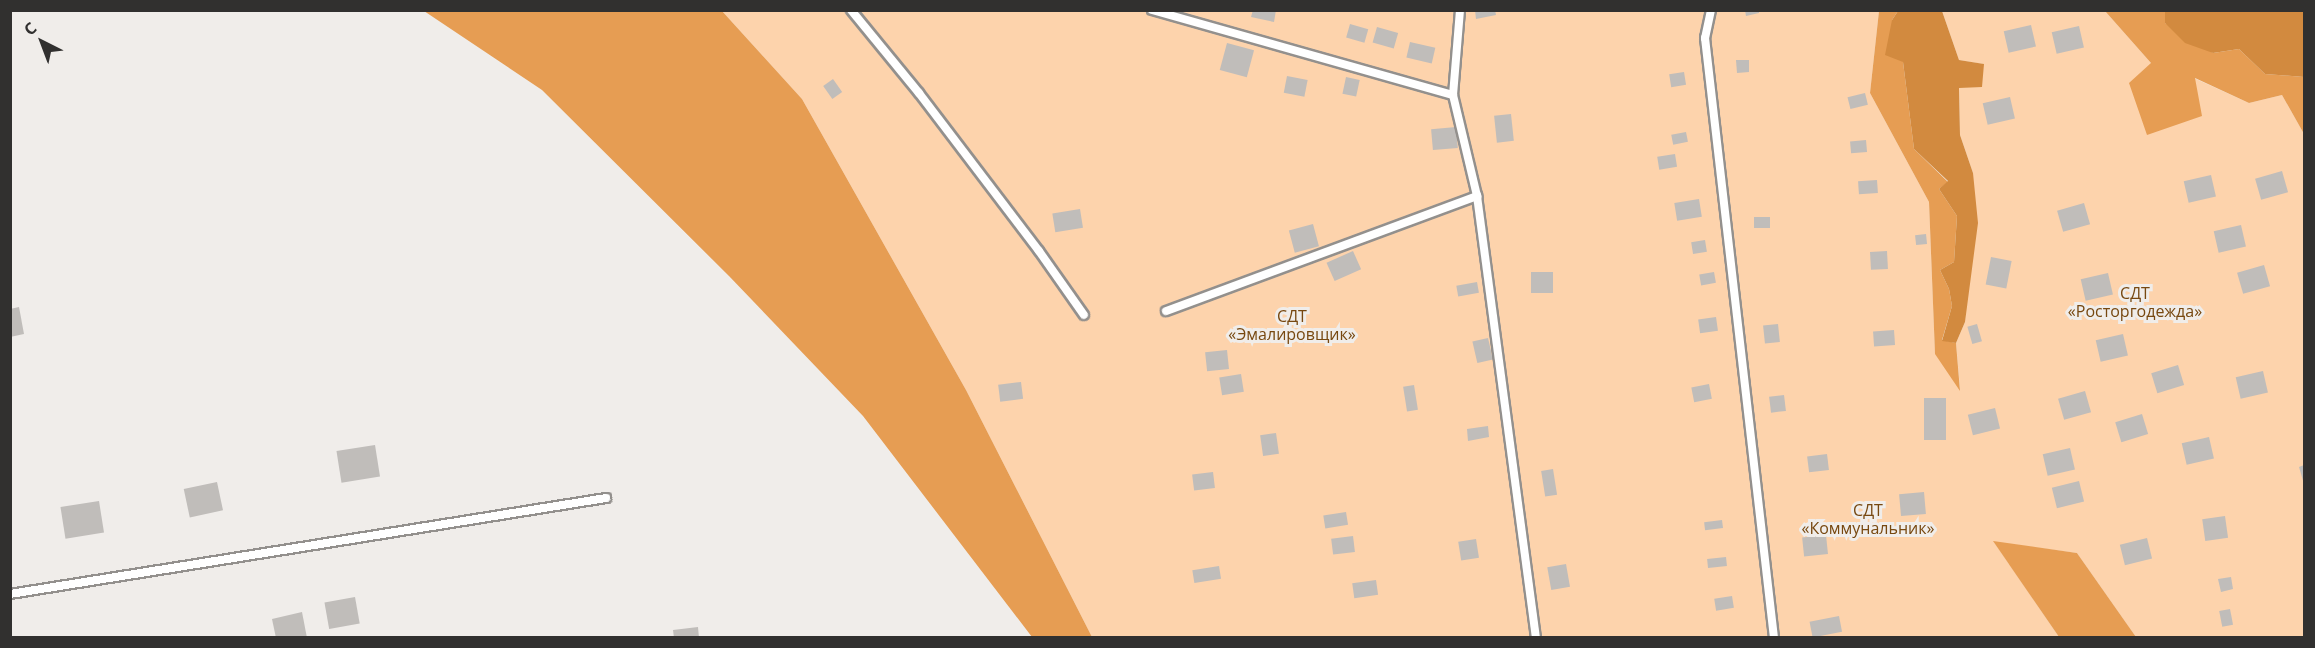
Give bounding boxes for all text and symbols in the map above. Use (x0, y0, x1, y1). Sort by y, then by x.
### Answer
north arrow (12, 12, 72, 72)
text: С (19, 17, 41, 40)
park label: СДТ «Росторгодежда» (2068, 283, 2202, 321)
park label: СДТ «Эмалировщик» (1228, 306, 1356, 344)
park label: СДТ «Коммунальник» (1802, 500, 1934, 538)

